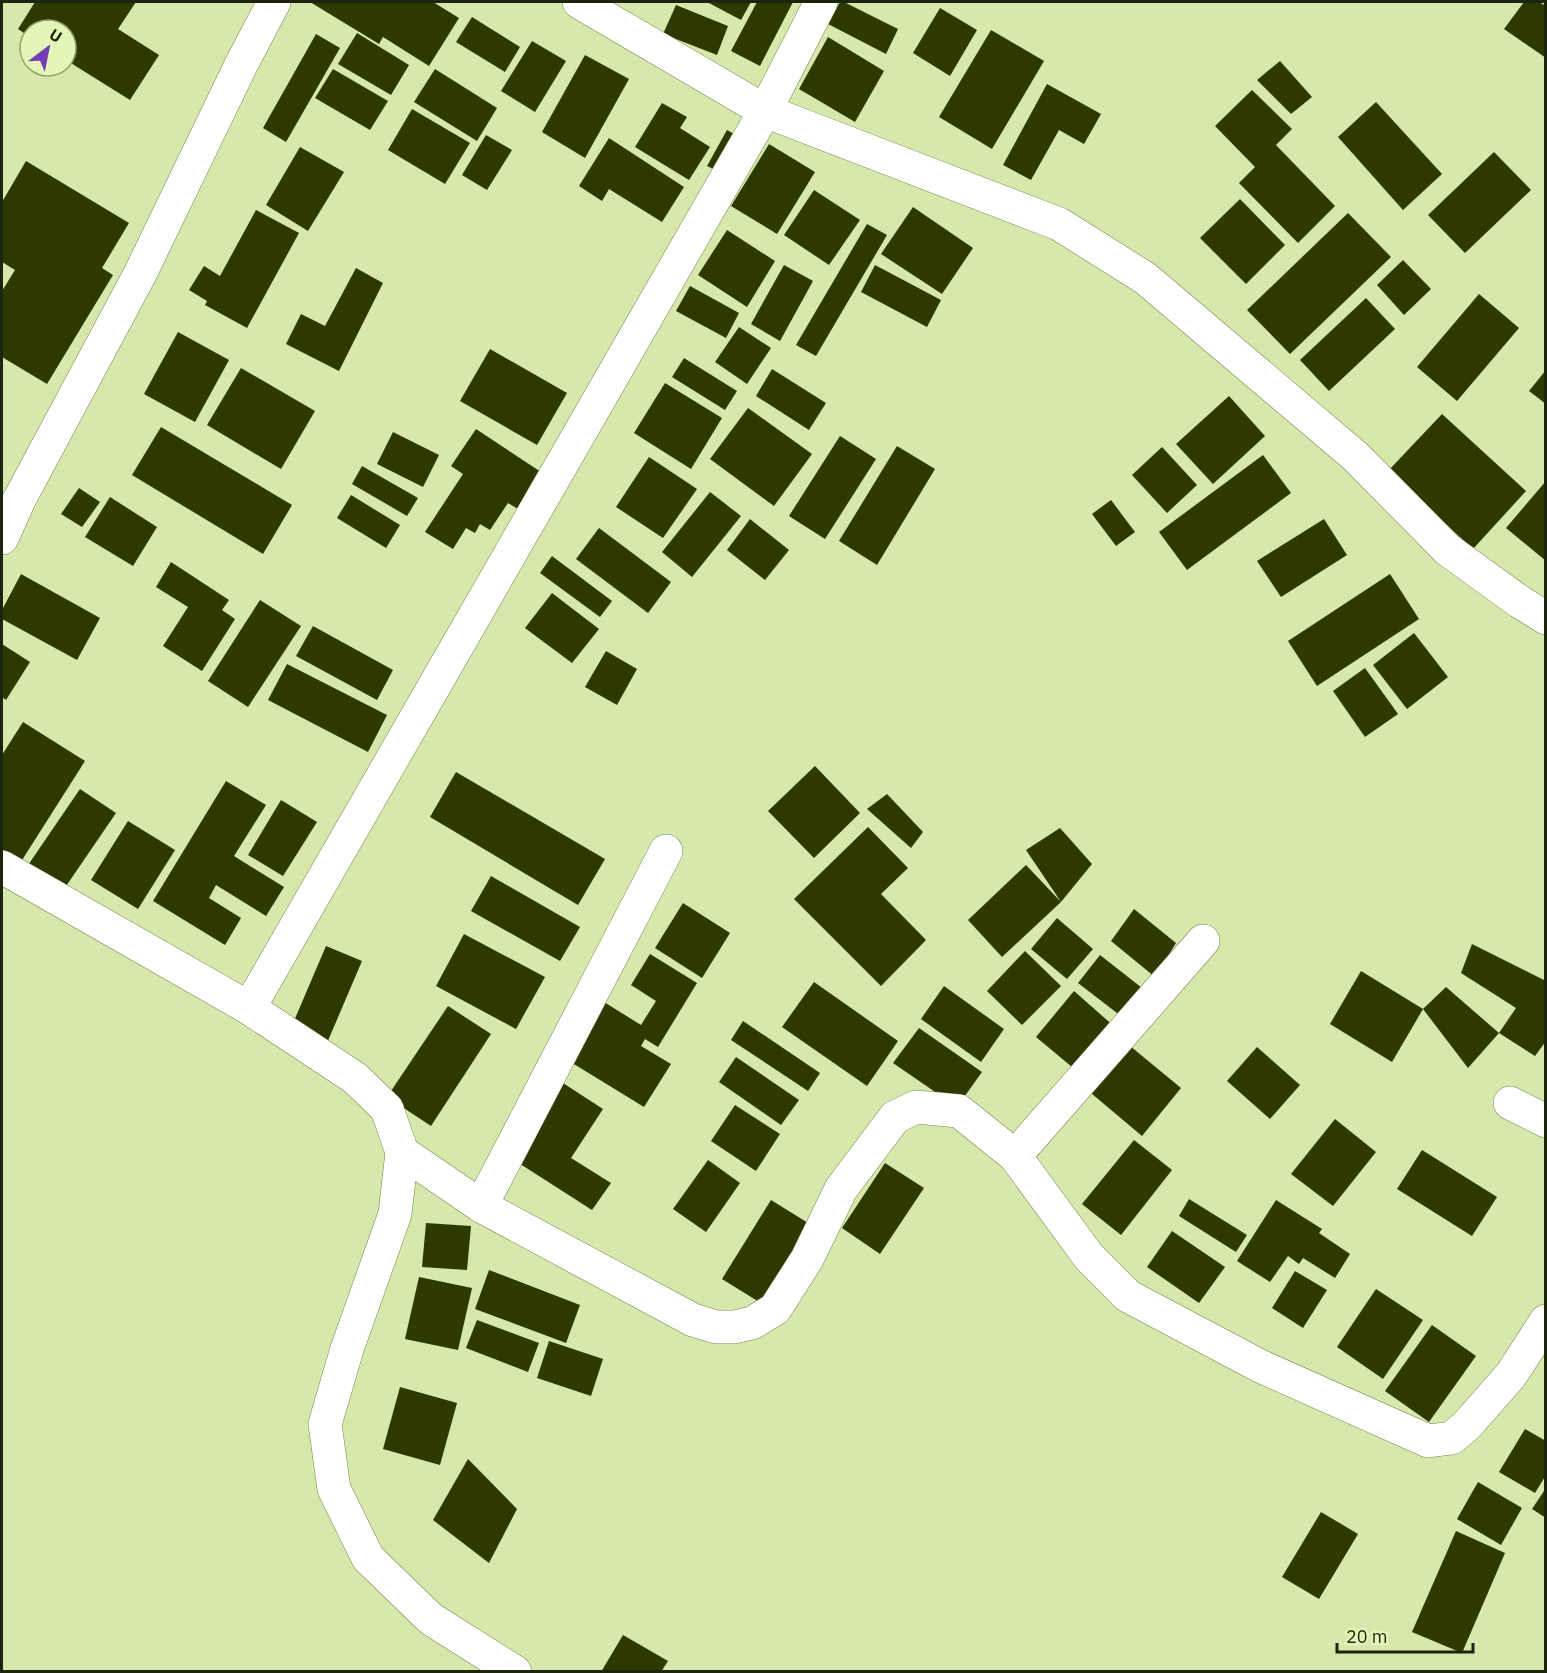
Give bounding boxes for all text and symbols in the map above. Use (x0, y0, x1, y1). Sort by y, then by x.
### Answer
north arrow (18, 18, 78, 78)
text: U (46, 24, 66, 47)
scale bar (1337, 1616, 1474, 1654)
text: 20 m (1346, 1625, 1388, 1648)

